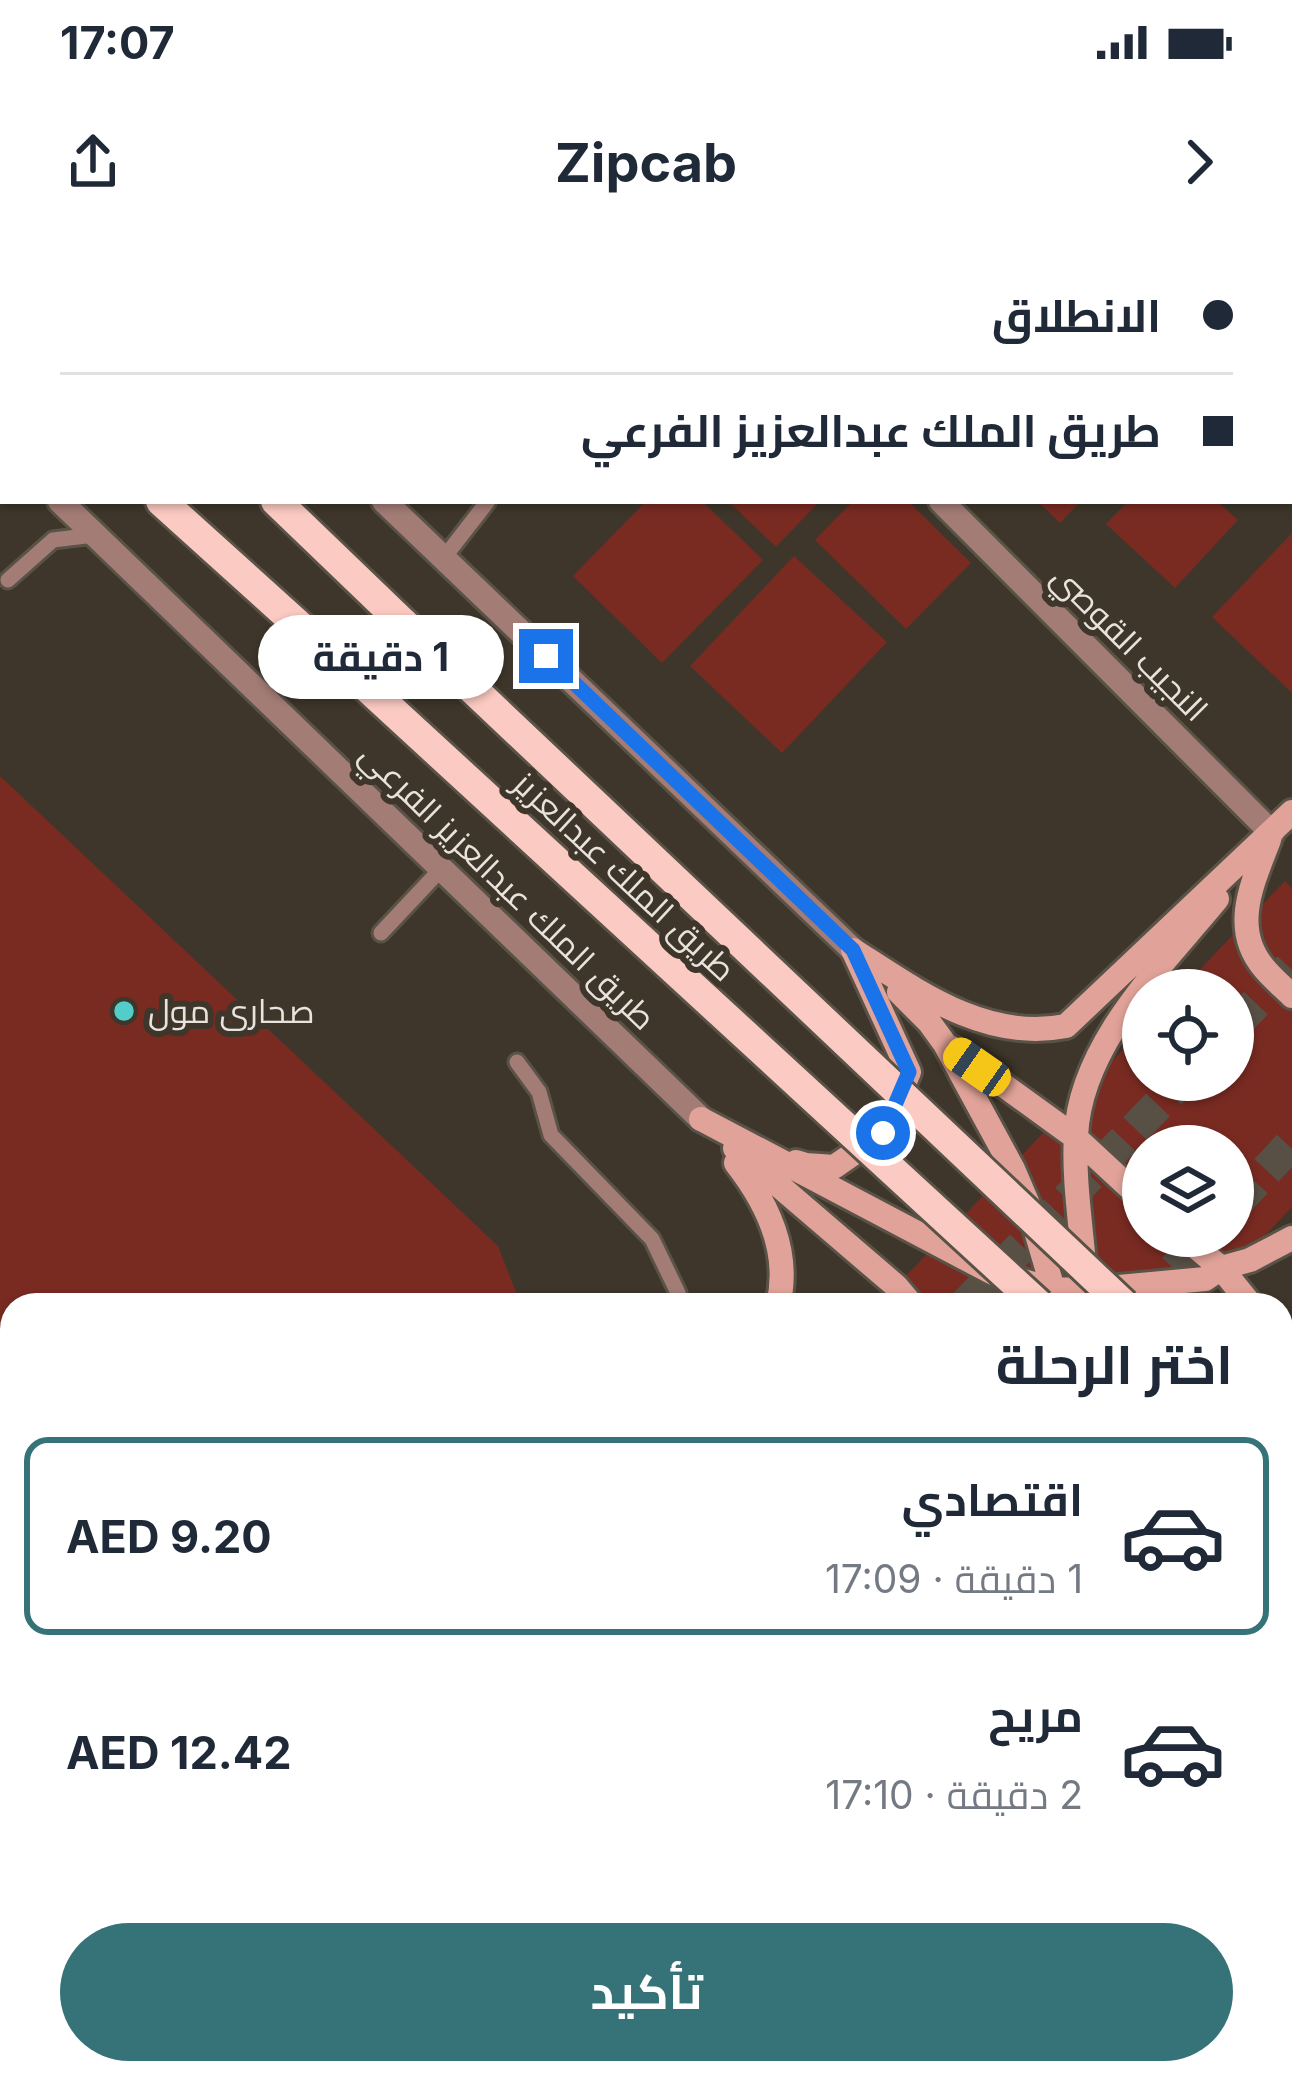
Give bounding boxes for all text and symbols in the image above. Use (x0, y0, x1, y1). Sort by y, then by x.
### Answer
text: 17:07 (60, 15, 175, 70)
icon: share (60, 129, 126, 195)
icon: forward (1166, 129, 1232, 195)
text: Zipcab (555, 130, 737, 195)
text: الانطلاق (992, 288, 1161, 343)
text: طريق الملك عبدالعزيز الفرعي (581, 403, 1161, 458)
street label: النجيب القوصي (1040, 557, 1216, 733)
callout: 1 دقيقة (258, 614, 504, 698)
route end (519, 629, 573, 683)
text: 1 دقيقة (313, 633, 449, 680)
street label: طريق الملك عبدالعزيز الفرعي (348, 734, 664, 1042)
street label: طريق الملك عبدالعزيز (504, 762, 744, 990)
map controls (1122, 969, 1254, 1257)
button: locate (1122, 969, 1254, 1101)
place label: صحارى مول (148, 991, 314, 1031)
marker: صحارى مول (111, 998, 137, 1024)
car (937, 1032, 1017, 1102)
route start (856, 1106, 910, 1160)
button: layers (1122, 1125, 1254, 1257)
text: اختر الرحلة (996, 1332, 1233, 1397)
text: اقتصادي (902, 1472, 1083, 1527)
icon: car (1119, 1482, 1227, 1590)
text: AED 9.20 (66, 1509, 272, 1564)
text: 1 دقيقة · 17:09 (825, 1555, 1083, 1602)
text: مريح (988, 1688, 1083, 1743)
icon: car (1119, 1698, 1227, 1806)
text: AED 12.42 (66, 1725, 292, 1780)
text: 2 دقيقة · 17:10 (825, 1771, 1083, 1818)
button: تأكيد (60, 1923, 1233, 2061)

